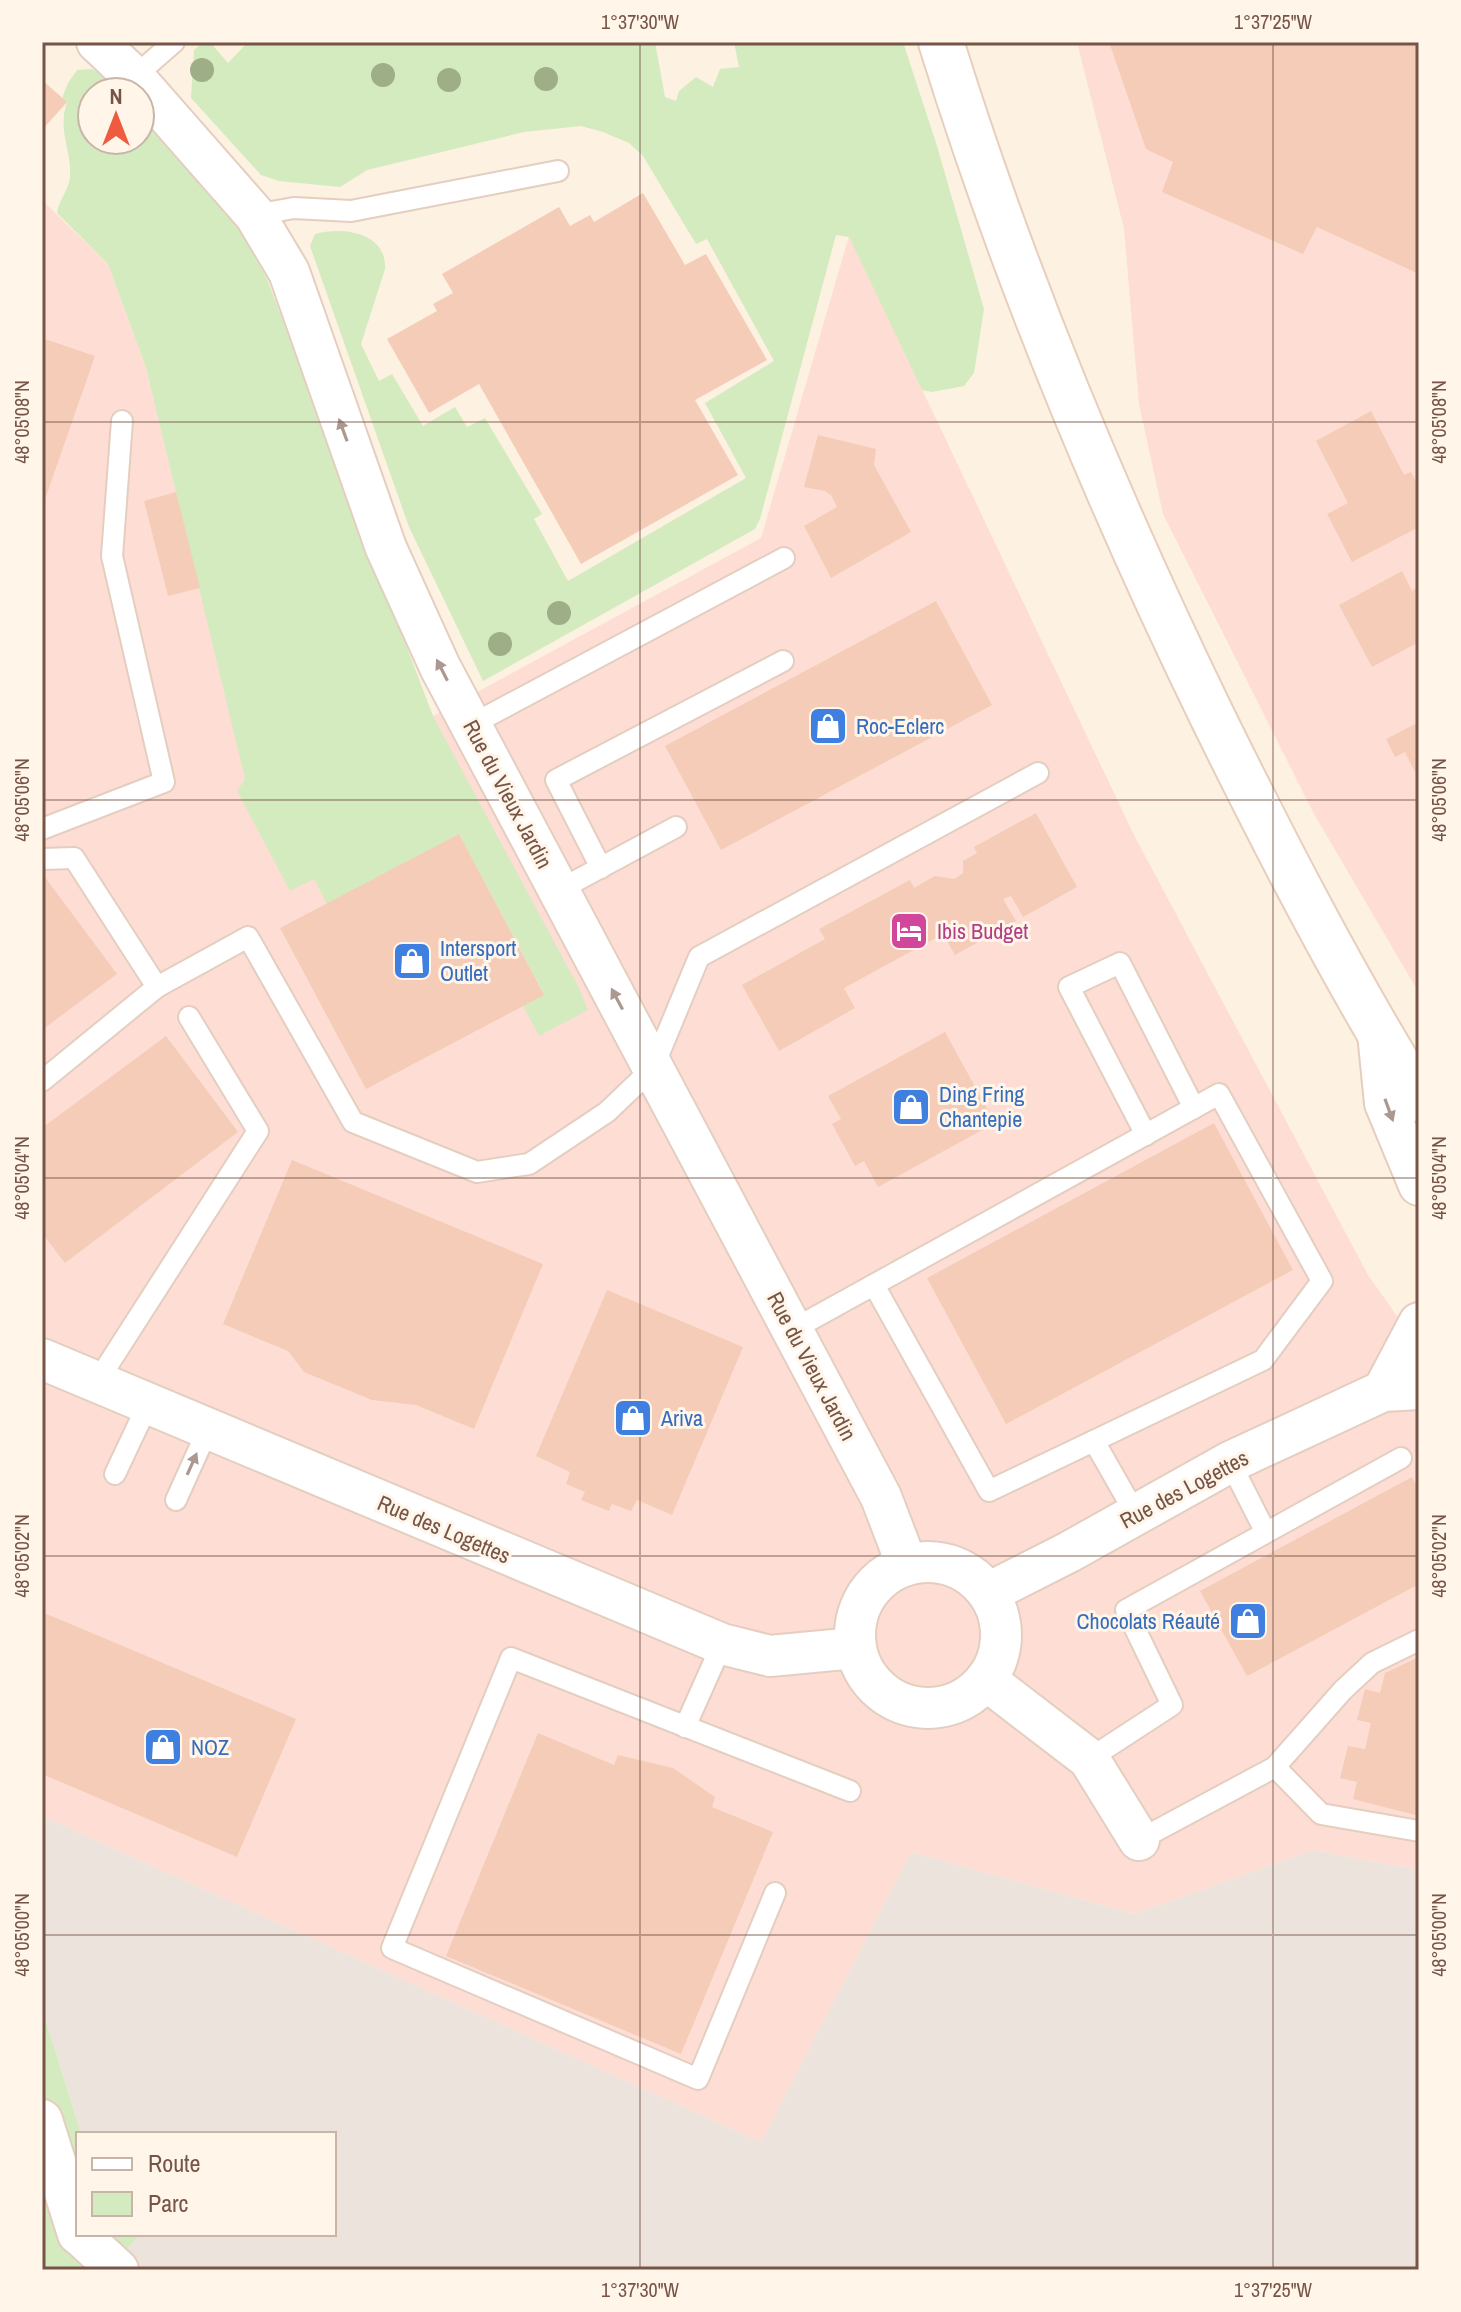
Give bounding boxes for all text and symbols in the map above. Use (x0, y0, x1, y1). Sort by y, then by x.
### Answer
text: 1°37'30"W (601, 8, 680, 35)
text: 1°37'25"W (1234, 8, 1313, 35)
north arrow (76, 76, 156, 156)
text: N (109, 81, 123, 111)
text: 48°05'08"N (8, 380, 35, 464)
text: 48°05'08"N (1425, 380, 1452, 464)
one-way arrow (336, 418, 349, 442)
one-way arrow (435, 659, 449, 682)
shop icon: Roc-Eclerc (807, 705, 849, 747)
place label: Roc-Eclerc (856, 711, 944, 741)
street label: Rue du Vieux Jardin (456, 714, 560, 874)
text: 48°05'06"N (8, 758, 35, 842)
text: 48°05'06"N (1425, 758, 1452, 842)
hotel icon: Ibis Budget (888, 910, 930, 952)
place label: Ibis Budget (937, 916, 1028, 946)
place label: Intersport Outlet (440, 933, 516, 988)
shop icon: Intersport Outlet (391, 940, 433, 982)
one-way arrow (610, 987, 623, 1010)
place label: Ding Fring Chantepie (939, 1079, 1024, 1134)
shop icon: Ding Fring Chantepie (890, 1086, 932, 1128)
one-way arrow (1383, 1098, 1395, 1122)
text: 48°05'04"N (8, 1136, 35, 1220)
text: 48°05'04"N (1425, 1136, 1452, 1220)
street label: Rue du Vieux Jardin (760, 1286, 864, 1446)
shop icon: Ariva (612, 1397, 654, 1439)
place label: Ariva (660, 1403, 703, 1433)
street label: Rue des Logettes (1115, 1443, 1253, 1535)
one-way arrow (185, 1453, 199, 1476)
street label: Rue des Logettes (373, 1488, 515, 1570)
text: 48°05'02"N (8, 1514, 35, 1598)
text: 48°05'02"N (1425, 1514, 1452, 1598)
shop icon: Chocolats Réauté (1227, 1600, 1269, 1642)
place label: Chocolats Réauté (1077, 1606, 1220, 1636)
shop icon: NOZ (142, 1726, 184, 1768)
place label: NOZ (191, 1732, 229, 1762)
text: 48°05'00"N (8, 1893, 35, 1977)
text: 48°05'00"N (1425, 1893, 1452, 1977)
legend (76, 2132, 336, 2236)
text: Route (148, 2147, 201, 2179)
text: Parc (148, 2187, 189, 2219)
text: 1°37'30"W (601, 2276, 680, 2303)
text: 1°37'25"W (1234, 2276, 1313, 2303)

